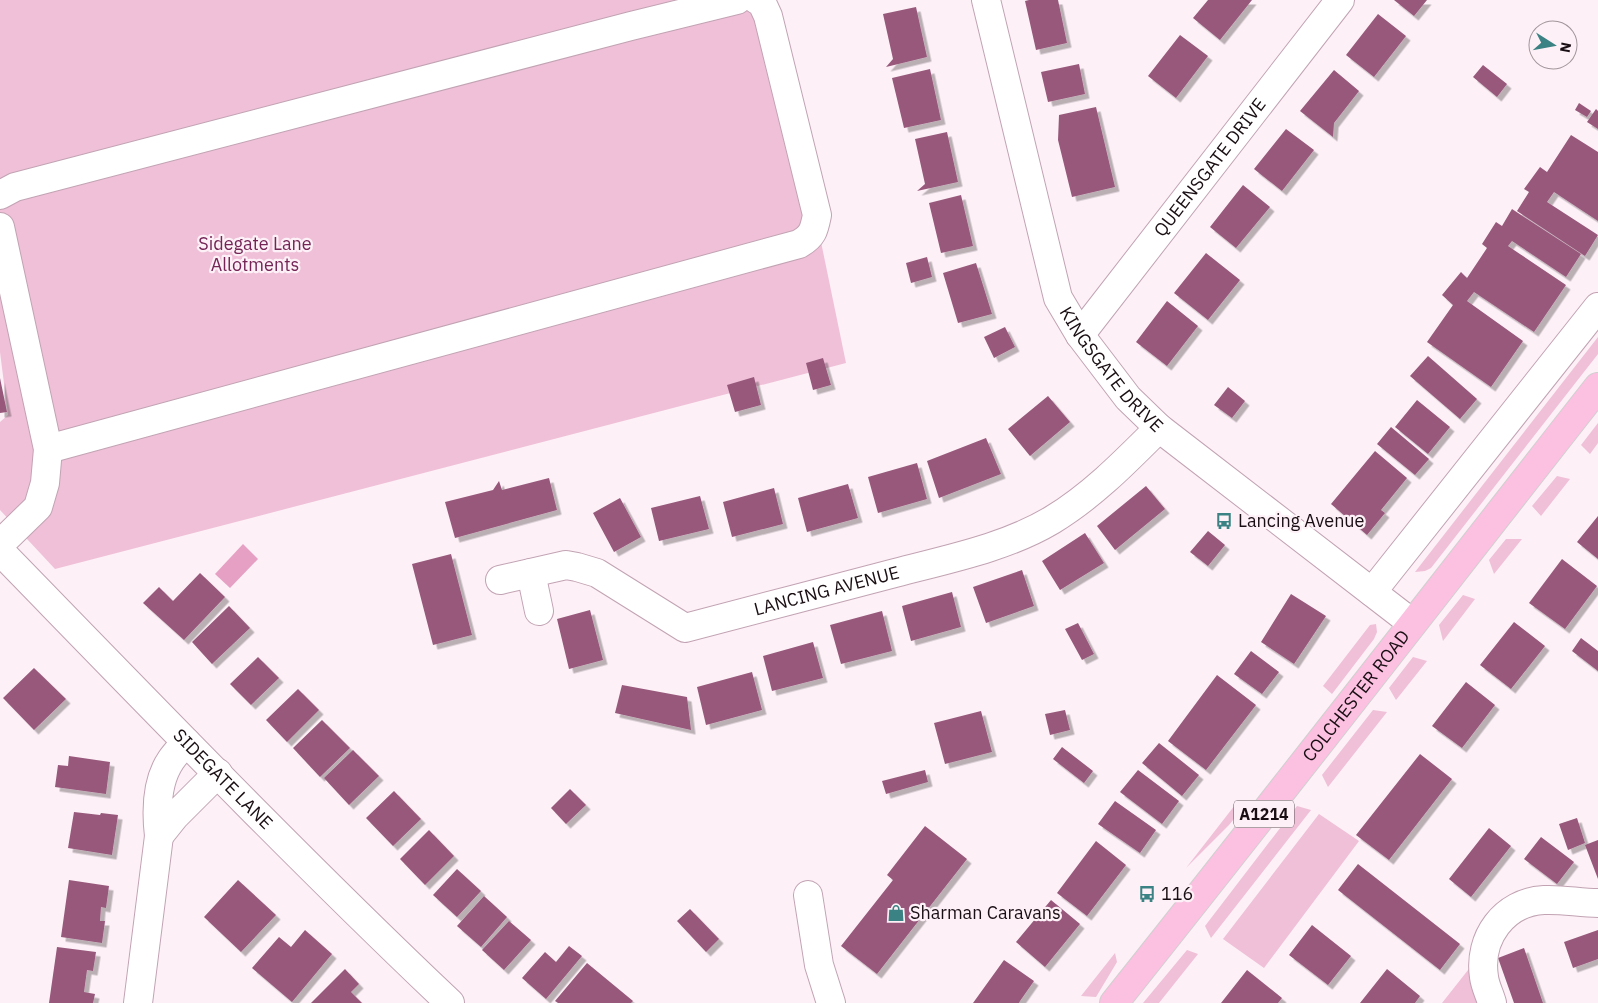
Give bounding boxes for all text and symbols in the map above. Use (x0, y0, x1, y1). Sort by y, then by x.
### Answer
north arrow (1528, 20, 1578, 70)
text: N (1556, 41, 1576, 54)
street label: QUEENSGATE DRIVE (1149, 93, 1271, 241)
park label: Sidegate Lane Allotments (198, 232, 312, 276)
street label: KINGSGATE DRIVE (1055, 302, 1168, 437)
place label: Lancing Avenue (1238, 509, 1365, 532)
bus stop icon: Lancing Avenue (1214, 511, 1234, 531)
street label: LANCING AVENUE (751, 560, 902, 621)
street label: COLCHESTER ROAD (1297, 625, 1414, 766)
street label: SIDEGATE LANE (169, 724, 278, 834)
road number: A1214 (1234, 801, 1294, 828)
place label: 116 (1161, 882, 1193, 905)
bus stop icon: 116 (1137, 884, 1157, 904)
place label: Sharman Caravans (910, 901, 1061, 924)
shop icon: Sharman Caravans (886, 903, 906, 923)

